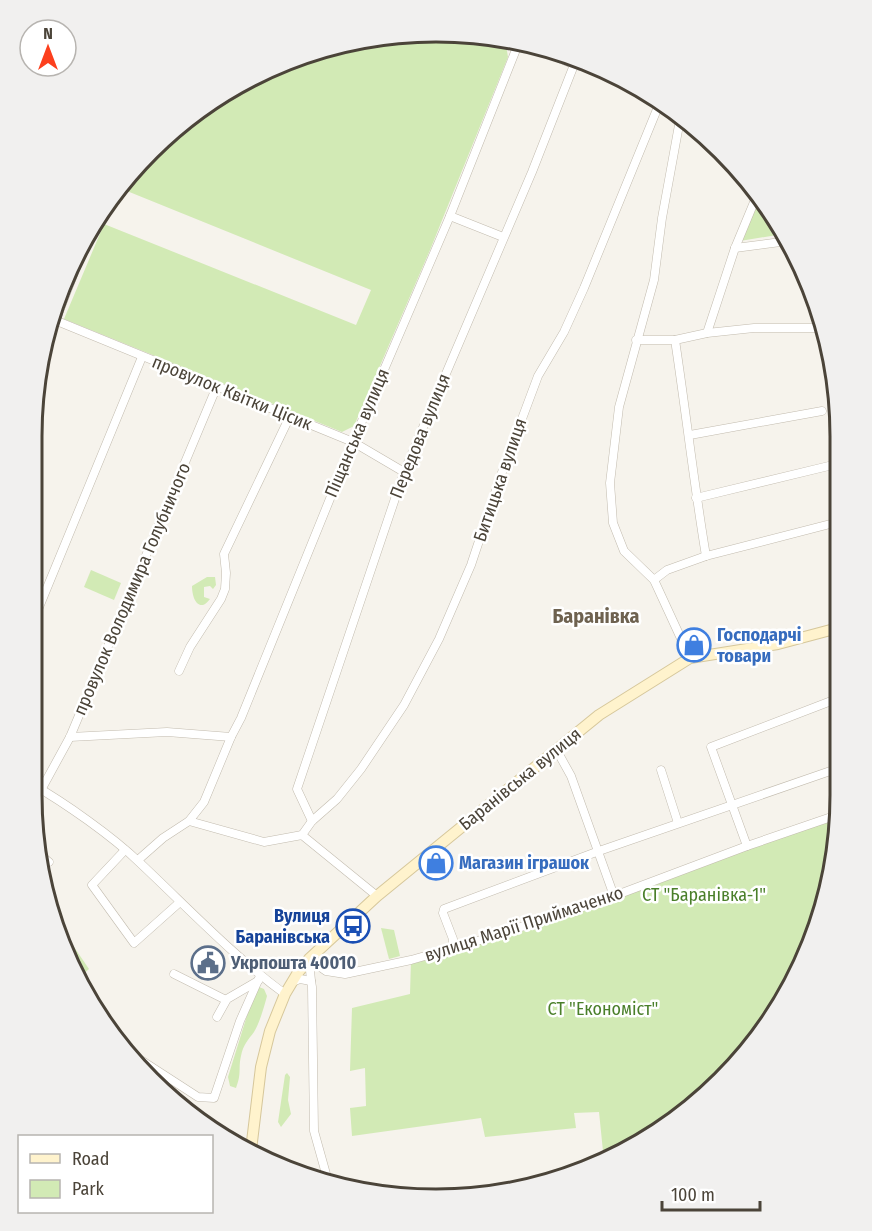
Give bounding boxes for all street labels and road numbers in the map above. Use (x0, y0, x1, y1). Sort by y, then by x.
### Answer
street label: провулок Квітки Цісик (149, 351, 316, 435)
street label: Піщанська вулиця (320, 365, 394, 501)
street label: Передова вулиця (385, 370, 455, 502)
street label: Битицька вулиця (469, 415, 531, 545)
street label: провулок Володимира Голубничого (69, 459, 195, 719)
street label: Баранівська вулиця (454, 723, 586, 835)
street label: вулиця Марії Приймаченко (422, 881, 626, 967)

